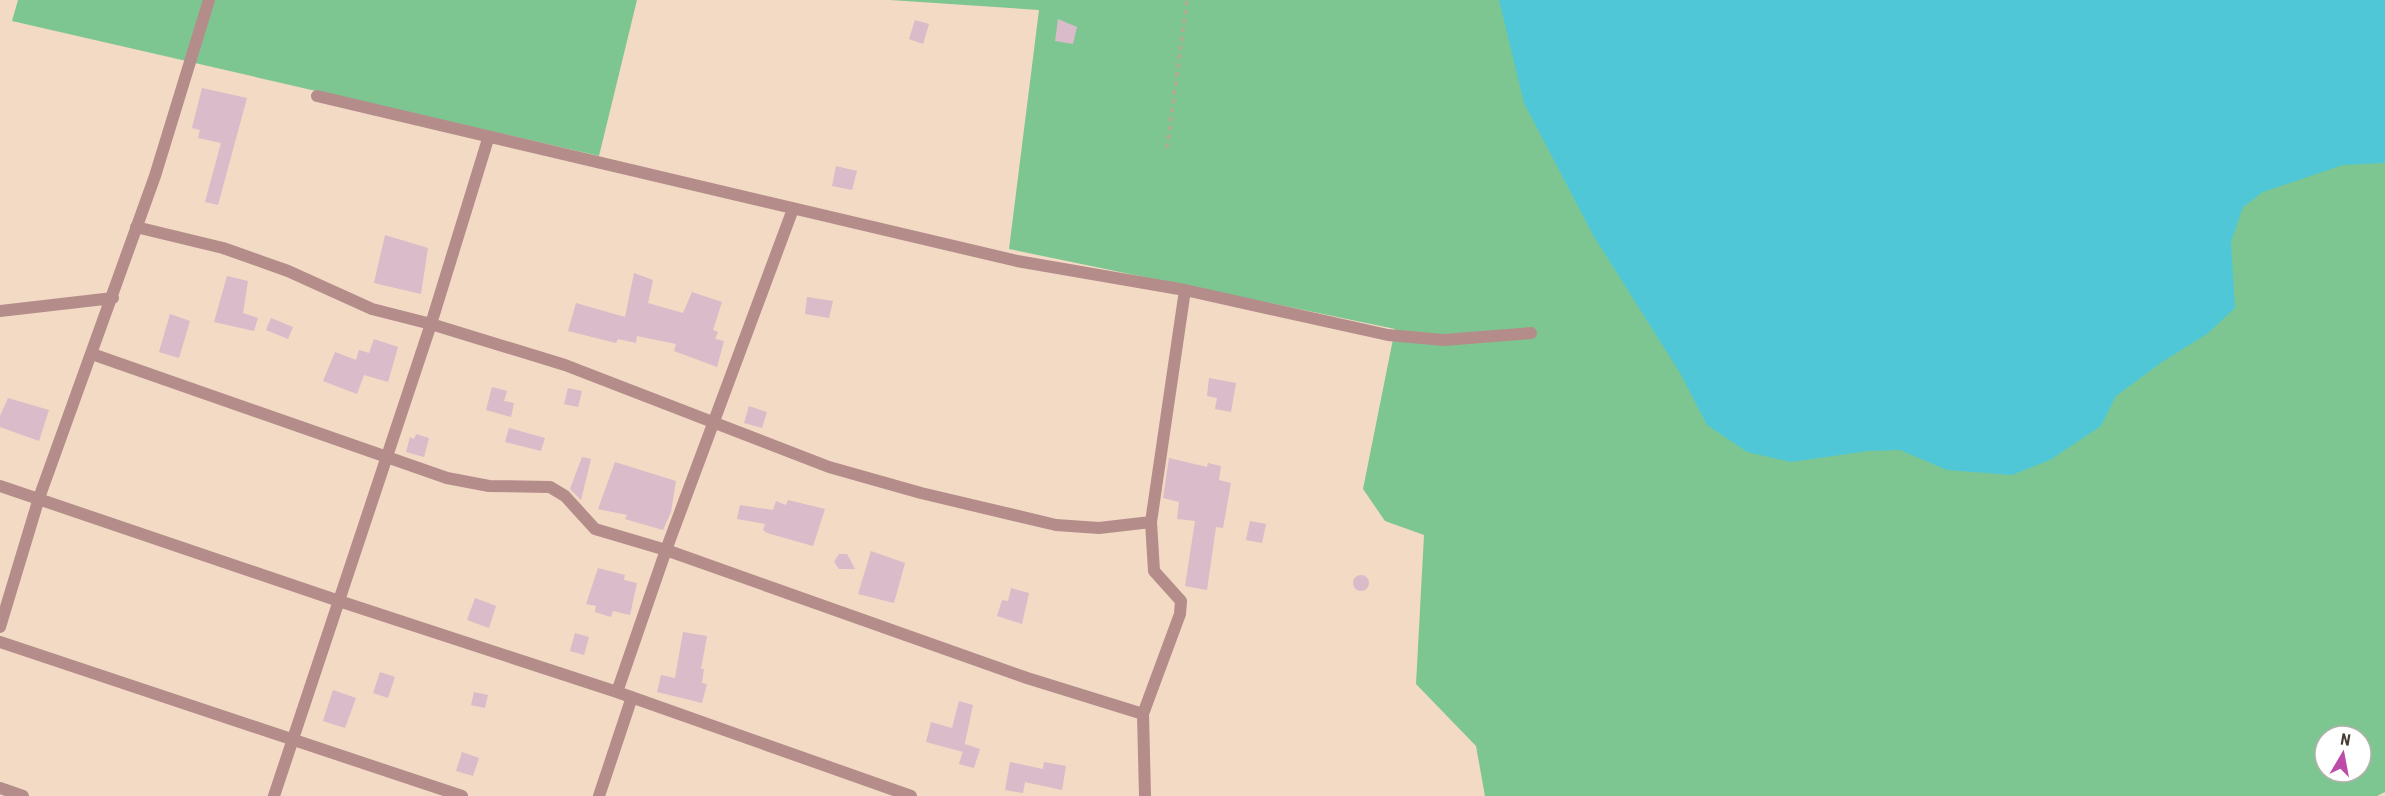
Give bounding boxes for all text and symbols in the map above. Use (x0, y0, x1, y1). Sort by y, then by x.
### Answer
north arrow (2313, 724, 2373, 784)
text: N (2339, 730, 2352, 750)

